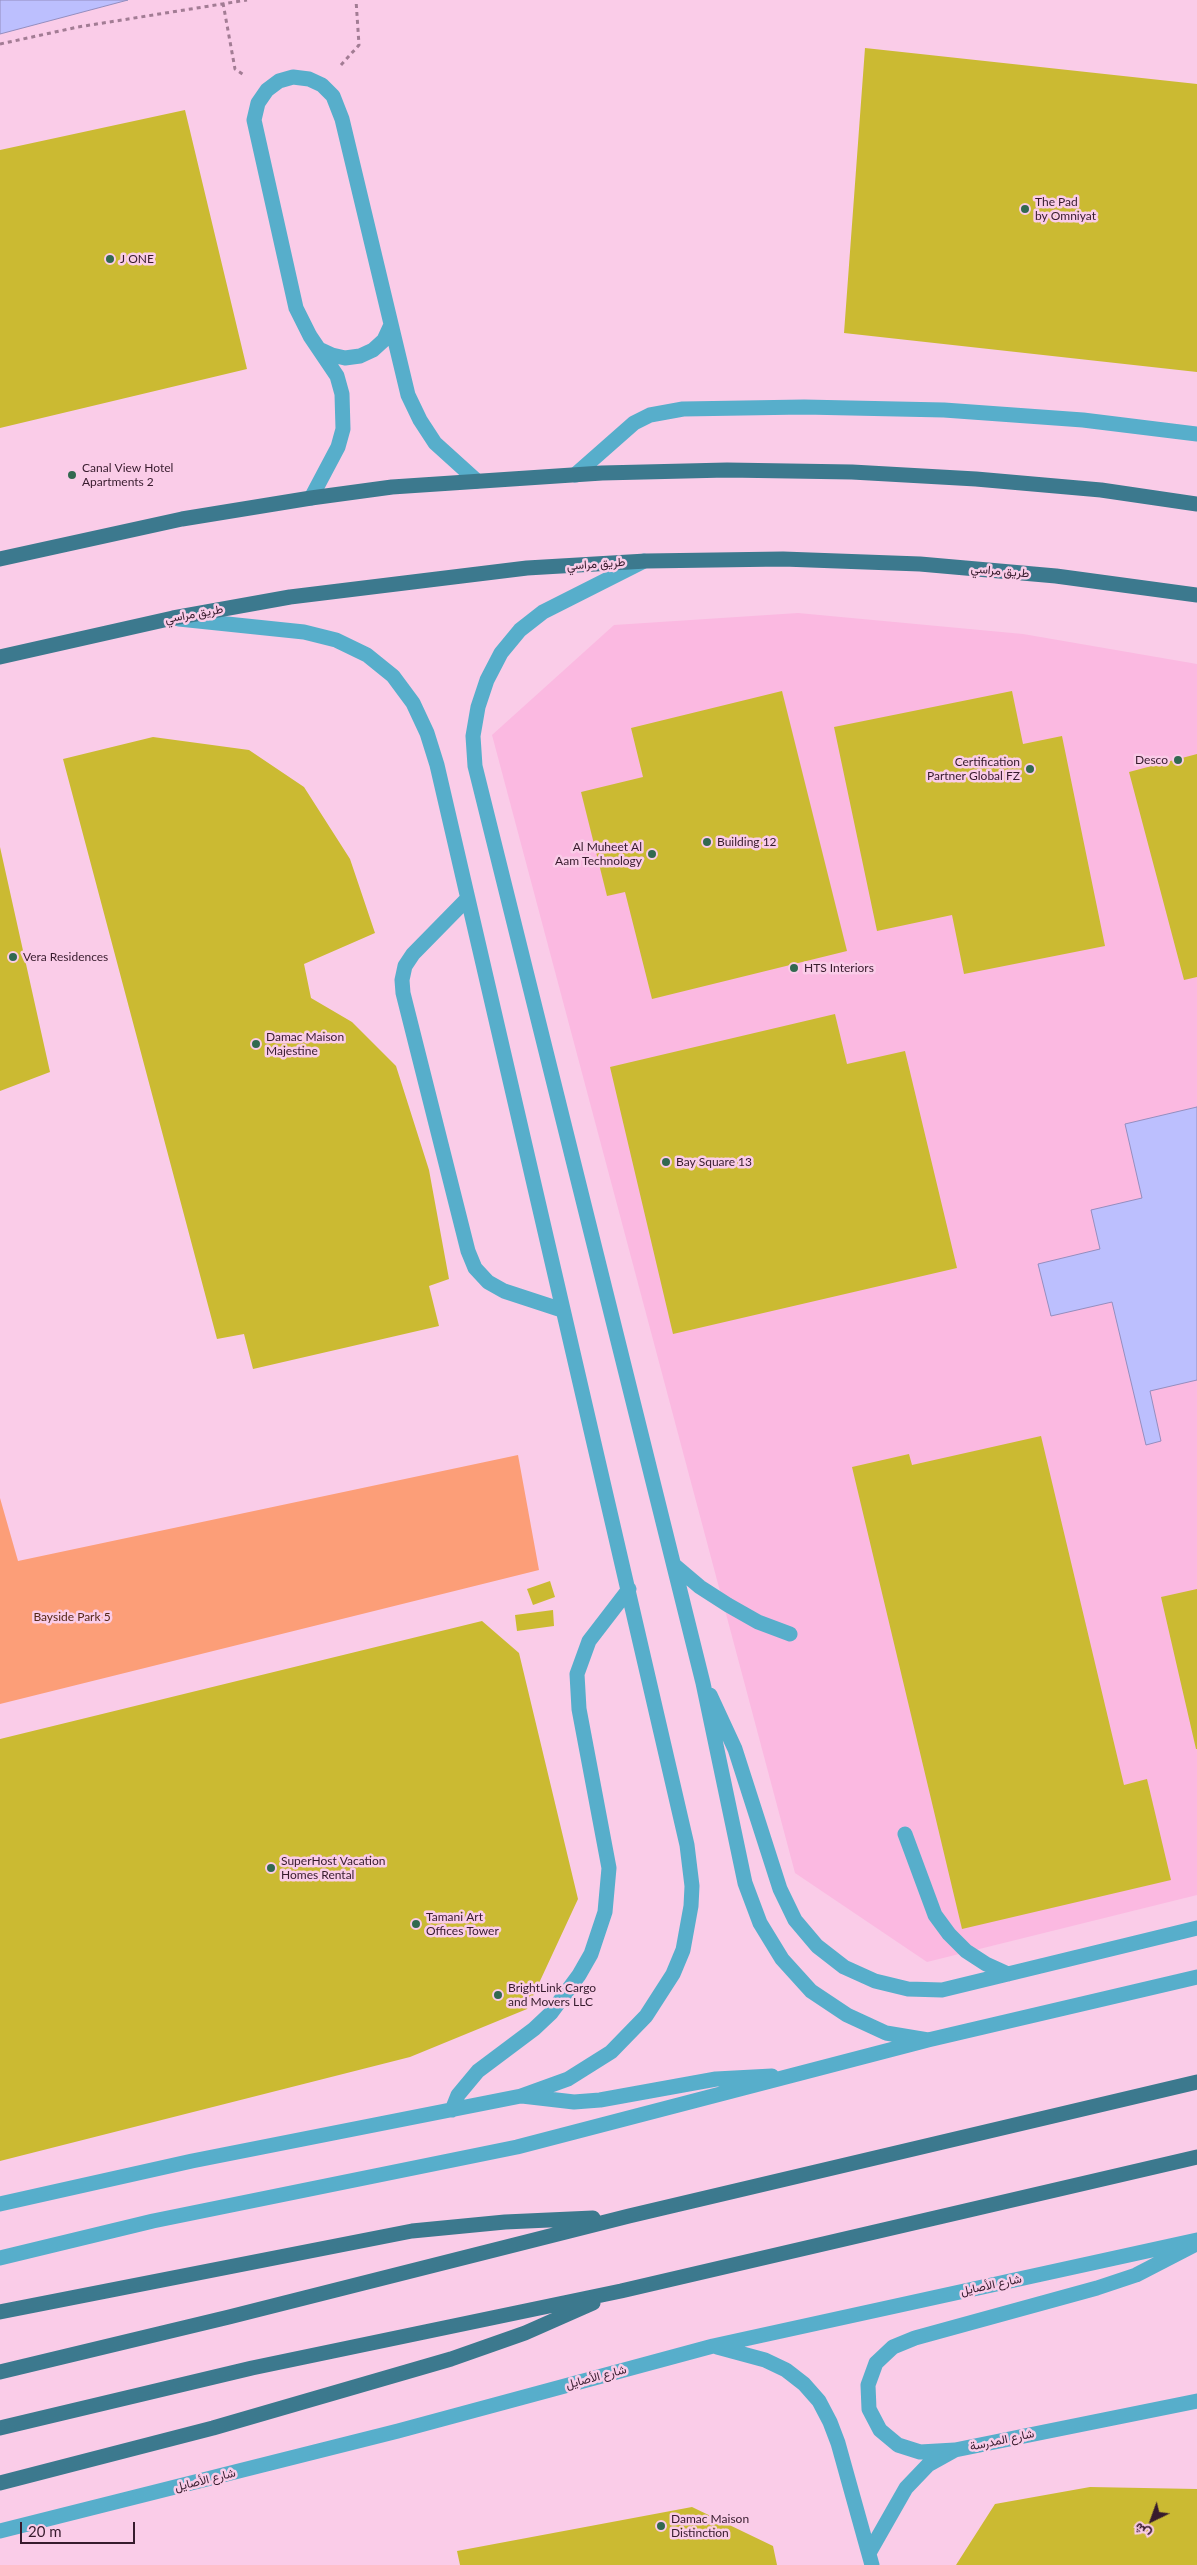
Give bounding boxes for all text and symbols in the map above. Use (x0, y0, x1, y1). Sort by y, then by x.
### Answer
place label: The Pad by Omniyat (1035, 195, 1096, 223)
marker: The Pad by Omniyat (1019, 203, 1031, 215)
place label: J ONE (120, 252, 154, 266)
marker: J ONE (104, 253, 116, 265)
place label: Canal View Hotel Apartments 2 (82, 461, 173, 489)
marker: Canal View Hotel Apartments 2 (66, 469, 78, 481)
street label: طريق مراسي (566, 555, 626, 573)
street label: طريق مراسي (970, 561, 1030, 581)
street label: طريق مراسي (164, 602, 224, 626)
place label: Desco (1135, 753, 1168, 767)
marker: Desco (1172, 754, 1184, 766)
place label: Certification Partner Global FZ (927, 755, 1020, 783)
marker: Certification Partner Global FZ (1024, 763, 1036, 775)
place label: Building 12 (717, 835, 777, 849)
marker: Building 12 (701, 836, 713, 848)
place label: Al Muheet Al Aam Technology (555, 840, 642, 868)
marker: Al Muheet Al Aam Technology (646, 848, 658, 860)
place label: Vera Residences (23, 950, 108, 964)
marker: Vera Residences (7, 951, 19, 963)
place label: HTS Interiors (804, 961, 874, 975)
marker: HTS Interiors (788, 962, 800, 974)
place label: Damac Maison Majestine (266, 1030, 344, 1058)
marker: Damac Maison Majestine (250, 1038, 262, 1050)
place label: Bay Square 13 (676, 1155, 752, 1169)
marker: Bay Square 13 (660, 1156, 672, 1168)
park label: Bayside Park 5 (33, 1610, 111, 1624)
place label: SuperHost Vacation Homes Rental (281, 1854, 385, 1882)
marker: SuperHost Vacation Homes Rental (265, 1862, 277, 1874)
place label: Tamani Art Offices Tower (426, 1910, 499, 1938)
marker: Tamani Art Offices Tower (410, 1918, 422, 1930)
place label: BrightLink Cargo and Movers LLC (508, 1981, 596, 2009)
marker: BrightLink Cargo and Movers LLC (492, 1989, 504, 2001)
street label: شارع الأصايل (959, 2271, 1023, 2299)
street label: شارع الأصايل (564, 2362, 628, 2392)
street label: شارع المدرسة (968, 2426, 1036, 2454)
street label: شارع الأصايل (173, 2465, 237, 2495)
north arrow (1127, 2495, 1177, 2545)
scale bar (22, 2512, 138, 2544)
place label: Damac Maison Distinction (671, 2512, 749, 2540)
marker: Damac Maison Distinction (655, 2520, 667, 2532)
text: ش (1130, 2520, 1154, 2543)
text: 20 m (28, 2522, 62, 2540)

